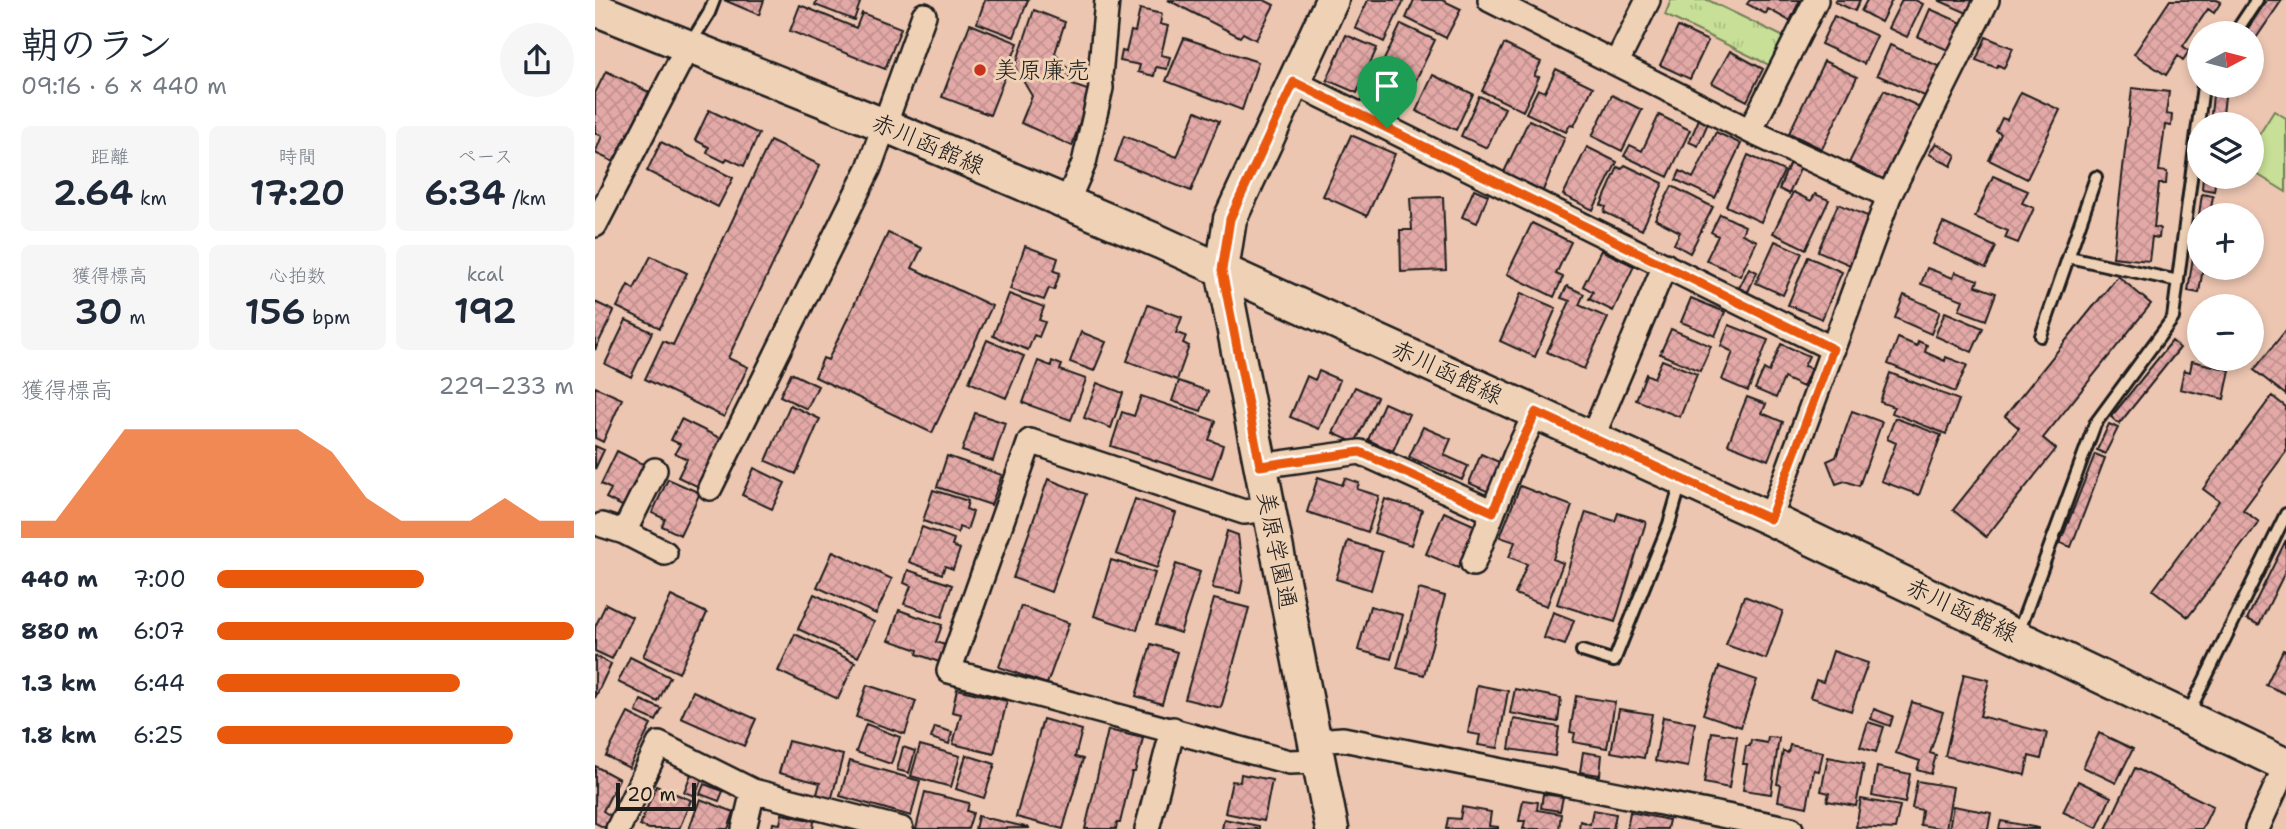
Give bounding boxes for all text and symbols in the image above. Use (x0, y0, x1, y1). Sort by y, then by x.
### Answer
text: 朝のラン (21, 19, 173, 70)
north arrow (2187, 21, 2265, 98)
map controls (2187, 21, 2264, 371)
button: share (500, 23, 574, 97)
place label: 美原廉売 (994, 54, 1090, 86)
pin (1357, 56, 1417, 128)
marker: 美原廉売 (972, 62, 988, 78)
icon: arrive (1368, 67, 1406, 105)
text: 09:16 · 6 × 440 m (21, 71, 227, 101)
street label: 赤川函館線 (867, 106, 989, 182)
button: layers (2187, 112, 2264, 189)
text: 距離 (91, 144, 129, 169)
text: 時間 (278, 144, 317, 169)
text: ペース (457, 144, 513, 169)
text: 2.64 (53, 169, 134, 216)
text: 17:20 (250, 169, 345, 216)
text: 6:34 (424, 169, 506, 216)
text: km (134, 186, 167, 211)
text: /km (506, 186, 546, 211)
button: + (2187, 203, 2264, 280)
text: kcal (467, 262, 504, 287)
text: 獲得標高 (72, 263, 148, 288)
text: 心拍数 (269, 263, 326, 288)
text: 192 (454, 287, 516, 334)
text: 30 (74, 288, 123, 335)
text: 156 (245, 288, 306, 335)
button: − (2187, 294, 2264, 371)
text: m (123, 305, 146, 330)
text: bpm (306, 305, 350, 330)
street label: 赤川函館線 (1386, 332, 1508, 412)
text: 229–233 m (439, 371, 574, 401)
text: 獲得標高 (21, 375, 113, 405)
street label: 美原学園通 (1250, 488, 1304, 612)
text: 440 m (21, 564, 98, 594)
text: 7:00 (133, 564, 186, 594)
street label: 赤川函館線 (1901, 570, 2023, 650)
text: 880 m (21, 616, 98, 646)
text: 6:07 (133, 616, 185, 646)
text: 1.3 km (21, 668, 96, 698)
text: 6:44 (133, 668, 185, 698)
text: 1.8 km (21, 720, 96, 750)
text: 6:25 (133, 720, 183, 750)
scale bar (616, 780, 697, 812)
text: 20 m (627, 782, 676, 807)

